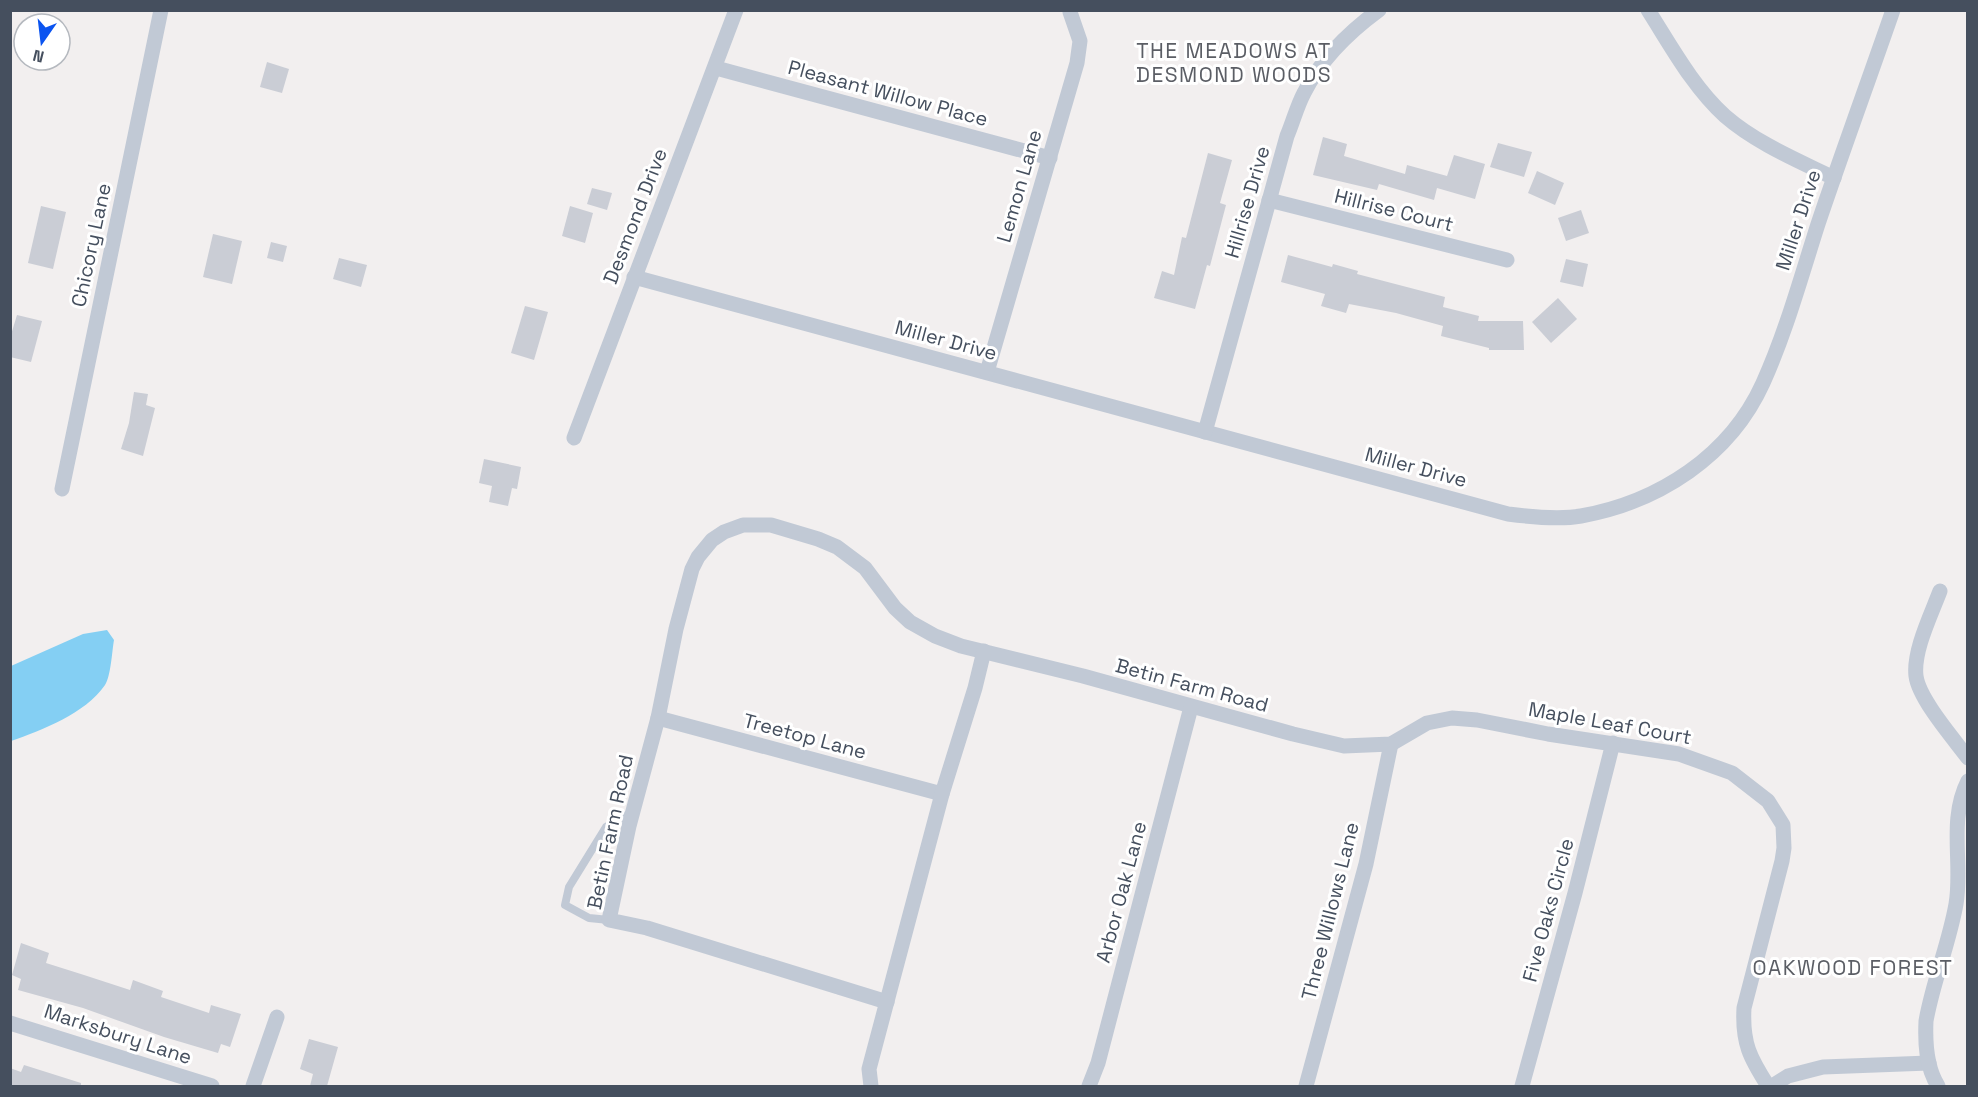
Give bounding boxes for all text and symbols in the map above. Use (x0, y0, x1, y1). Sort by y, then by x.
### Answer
north arrow (12, 12, 72, 72)
district label: THE MEADOWS AT DESMOND WOODS (1136, 37, 1332, 88)
text: N (31, 45, 46, 68)
street label: Pleasant Willow Place (785, 54, 991, 132)
street label: Lemon Lane (990, 127, 1048, 245)
street label: Hillrise Drive (1219, 143, 1275, 261)
street label: Desmond Drive (597, 144, 673, 288)
street label: Miller Drive (1769, 166, 1827, 274)
street label: Chicory Lane (65, 181, 117, 309)
street label: Hillrise Court (1332, 183, 1456, 237)
street label: Miller Drive (892, 314, 1000, 366)
street label: Miller Drive (1362, 441, 1470, 493)
street label: Betin Farm Road (1113, 652, 1271, 718)
street label: Maple Leaf Court (1526, 696, 1694, 750)
street label: Treetop Lane (741, 707, 869, 765)
street label: Betin Farm Road (581, 752, 639, 912)
street label: Arbor Oak Lane (1090, 818, 1152, 966)
street label: Three Willows Lane (1295, 819, 1365, 1003)
street label: Five Oaks Circle (1516, 835, 1580, 985)
district label: OAKWOOD FOREST (1753, 954, 1953, 981)
street label: Marksbury Lane (41, 998, 195, 1070)

